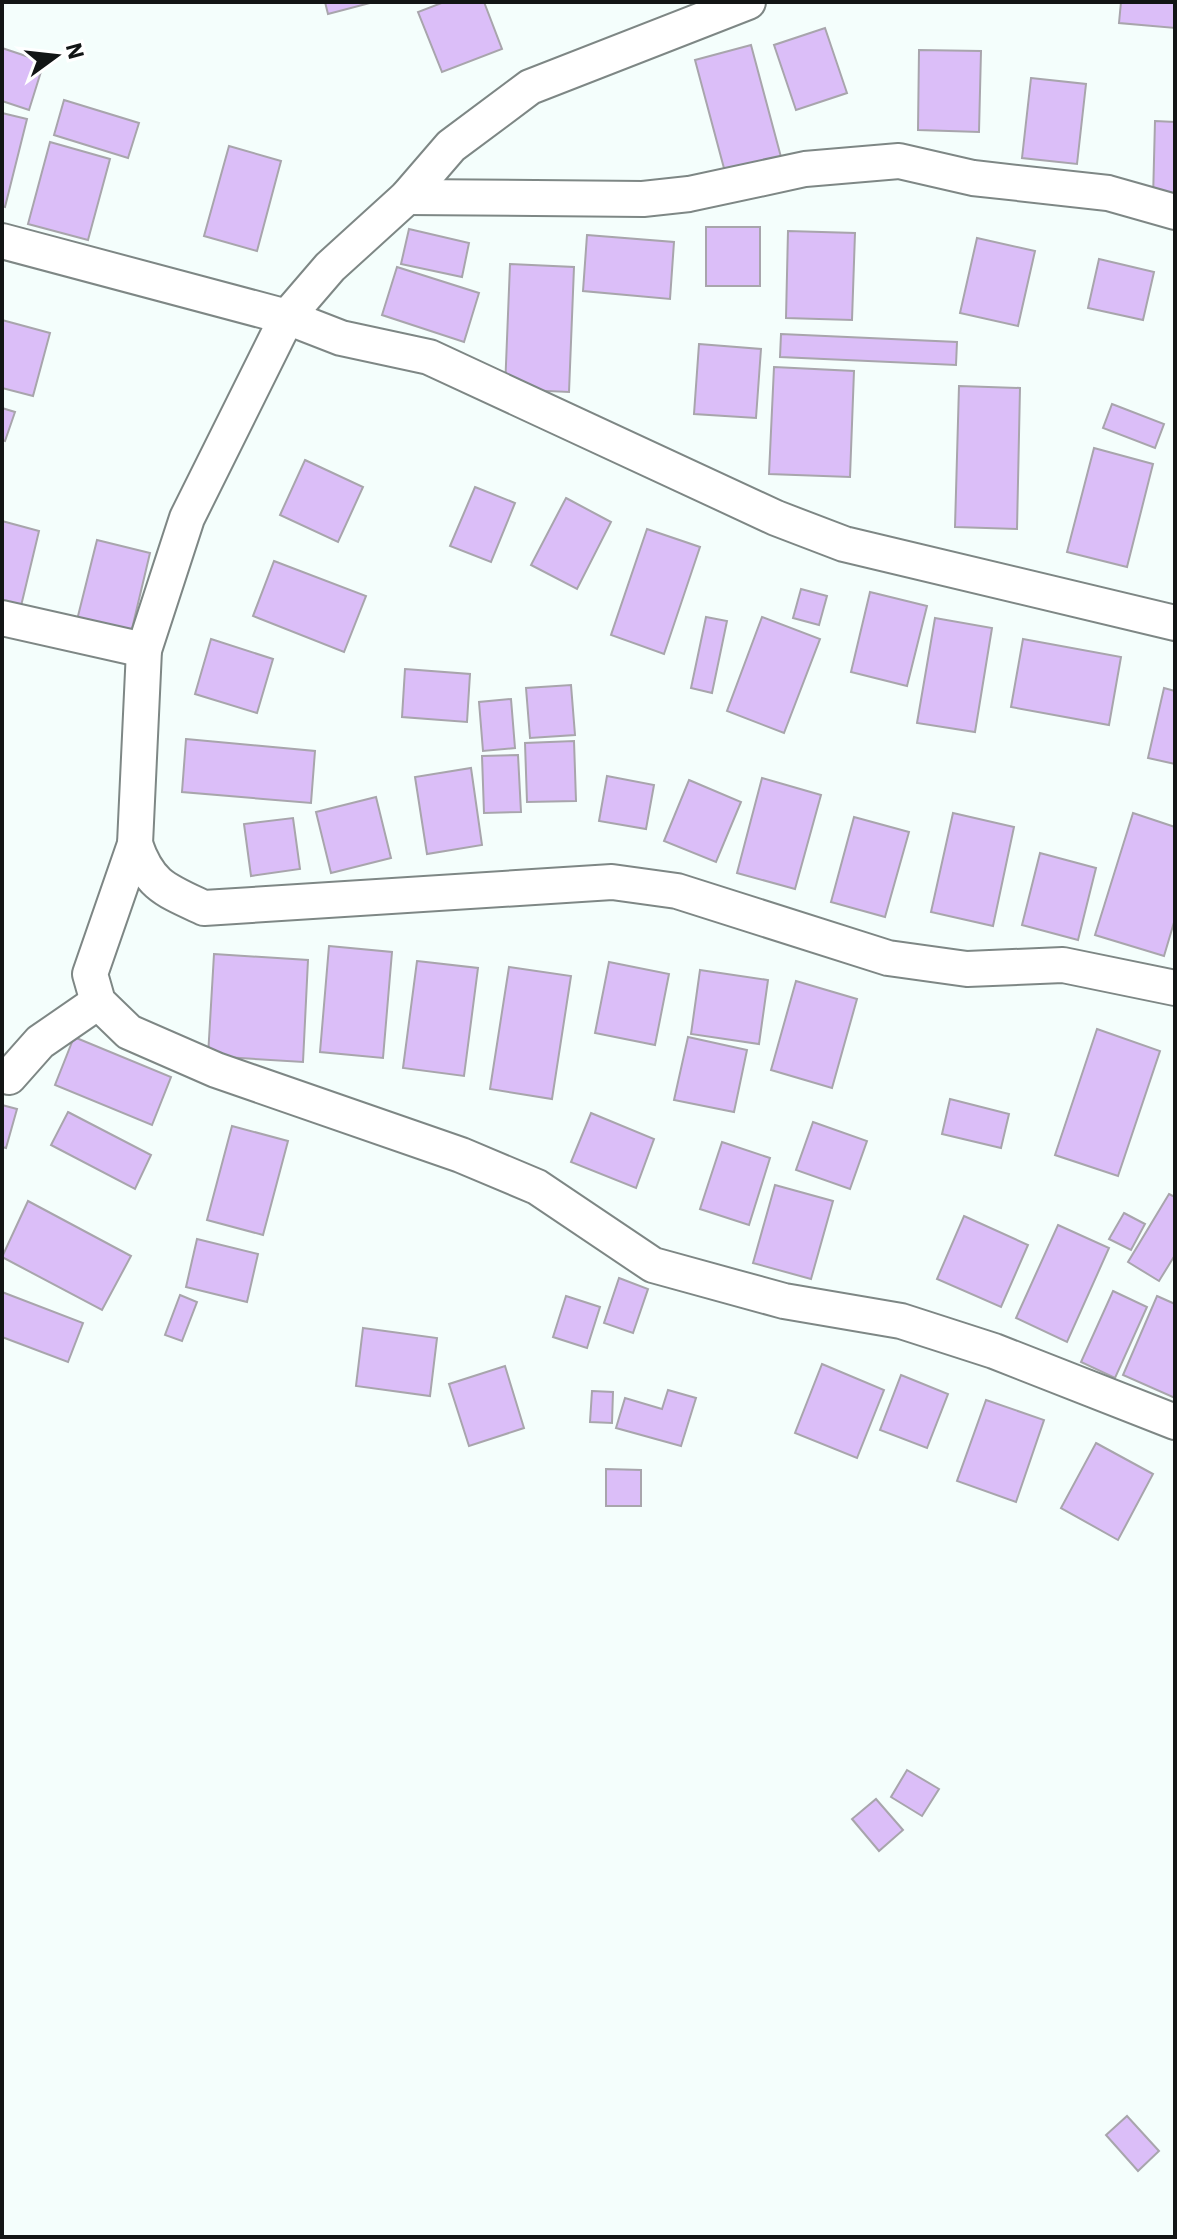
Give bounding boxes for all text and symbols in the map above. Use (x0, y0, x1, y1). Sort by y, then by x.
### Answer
north arrow (16, 16, 96, 96)
text: N (60, 39, 92, 62)

